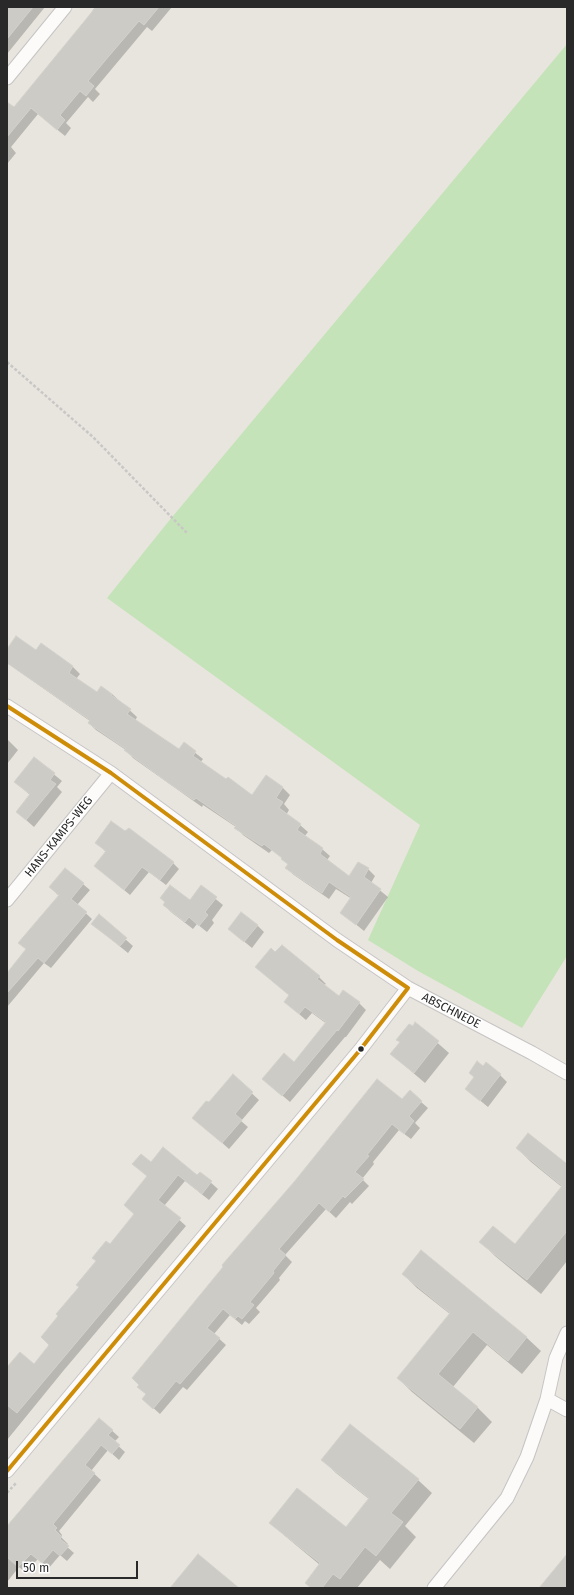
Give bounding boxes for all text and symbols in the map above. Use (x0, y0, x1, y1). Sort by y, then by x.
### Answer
street label: HANS-KAMPS-WEG (22, 794, 96, 880)
street label: ABSCHNEDE (419, 990, 483, 1032)
unlabelled marker (356, 1044, 366, 1054)
scale bar (18, 1553, 140, 1579)
text: 50 m (23, 1561, 49, 1575)

